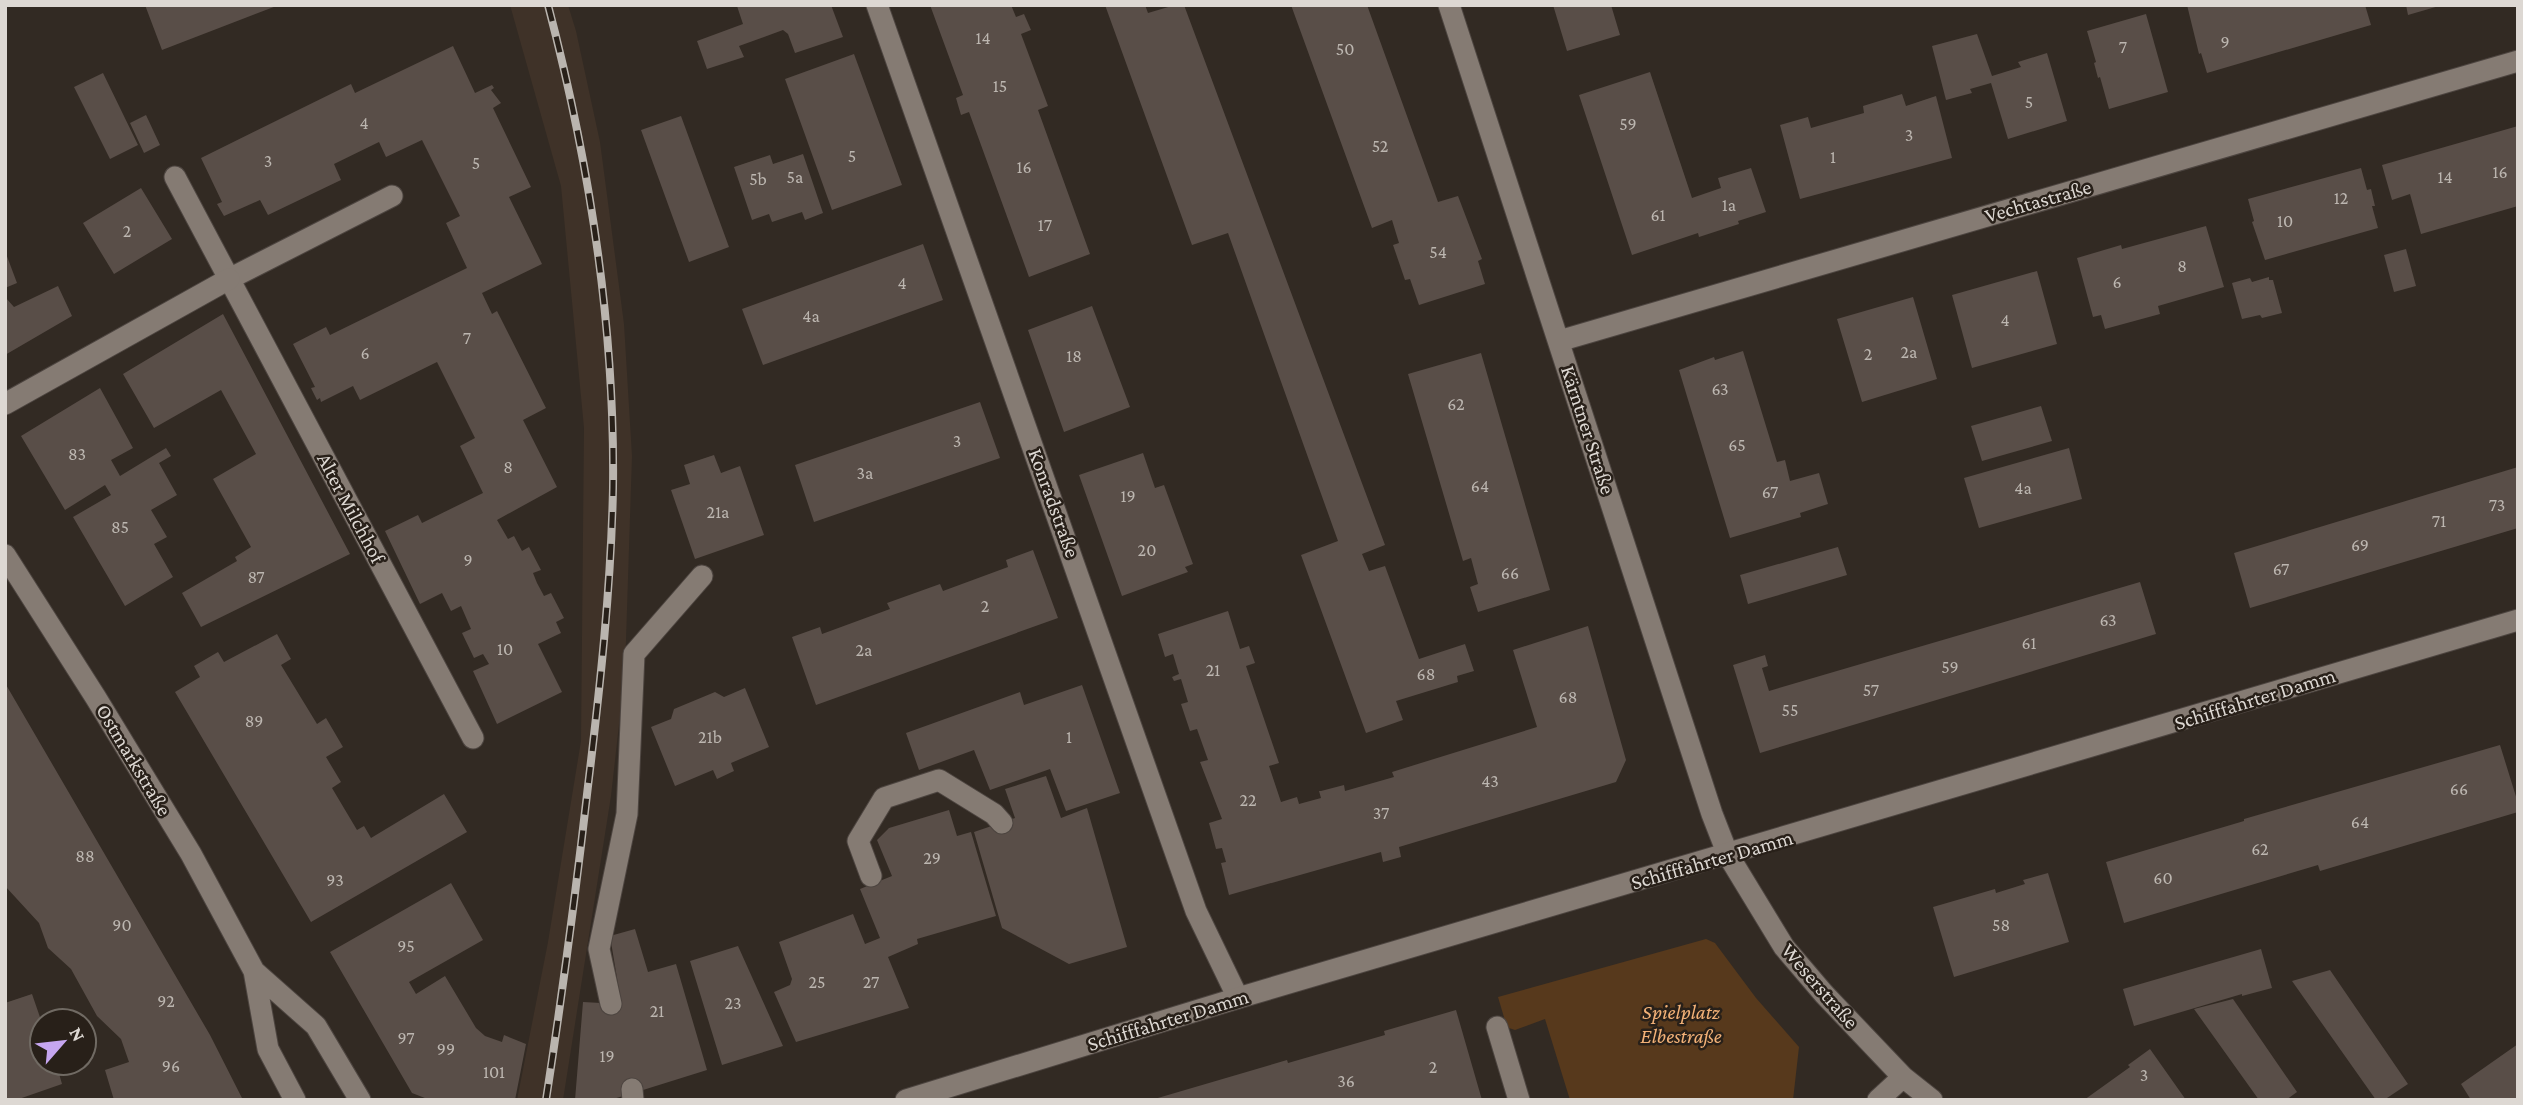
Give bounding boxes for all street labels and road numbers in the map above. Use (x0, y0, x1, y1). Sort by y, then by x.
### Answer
street label: Vechtastraße (1982, 174, 2094, 228)
street label: Kärntner Straße (1556, 363, 1620, 497)
street label: Konradstraße (1023, 445, 1085, 561)
street label: Alter Milchhof (312, 449, 391, 569)
street label: Schifffahrter Damm (2172, 663, 2339, 735)
street label: Ostmarkstraße (91, 700, 177, 820)
street label: Schifffahrter Damm (1628, 825, 1796, 895)
street label: Weserstraße (1776, 938, 1864, 1034)
street label: Schifffahrter Damm (1085, 984, 1252, 1056)

